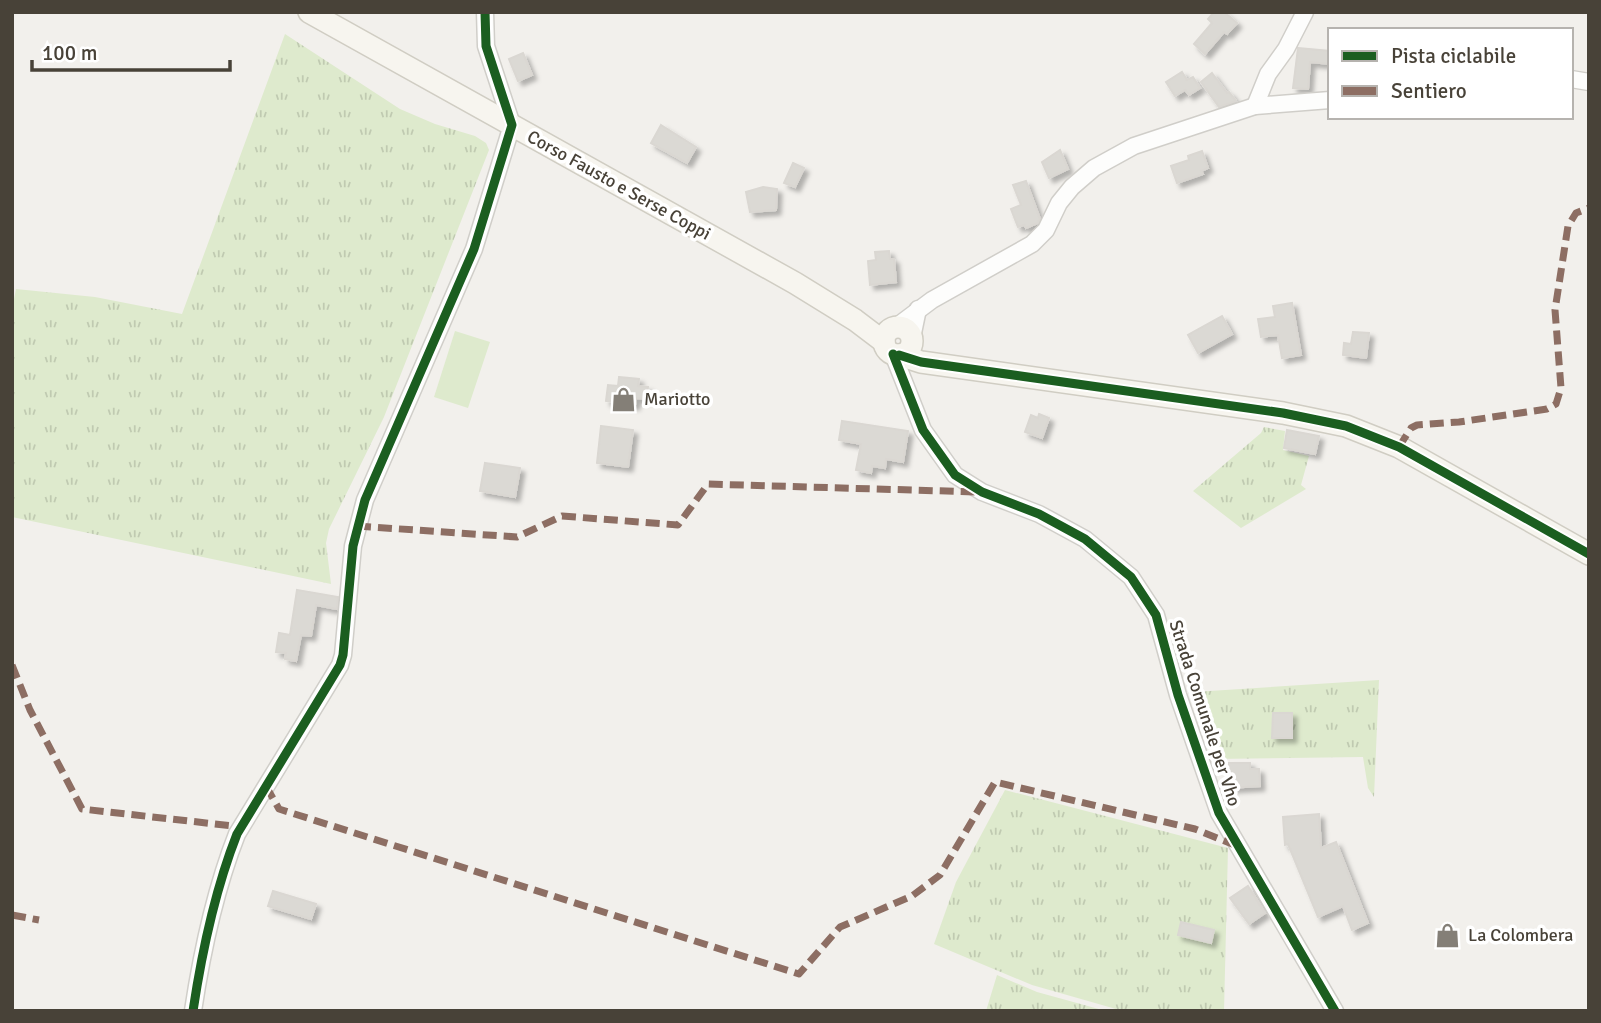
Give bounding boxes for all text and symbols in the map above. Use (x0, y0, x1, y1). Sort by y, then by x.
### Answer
scale bar (32, 28, 229, 72)
legend (1328, 28, 1573, 119)
text: 100 m (42, 40, 97, 66)
text: Pista ciclabile (1391, 43, 1516, 69)
text: Sentiero (1391, 78, 1467, 104)
street label: Corso Fausto e Serse Coppi (523, 125, 715, 245)
shop icon: Mariotto (610, 385, 638, 413)
place label: Mariotto (644, 388, 710, 410)
street label: Strada Comunale per Vho (1164, 617, 1246, 809)
shop icon: La Colombera (1434, 921, 1462, 949)
place label: La Colombera (1468, 924, 1573, 946)

